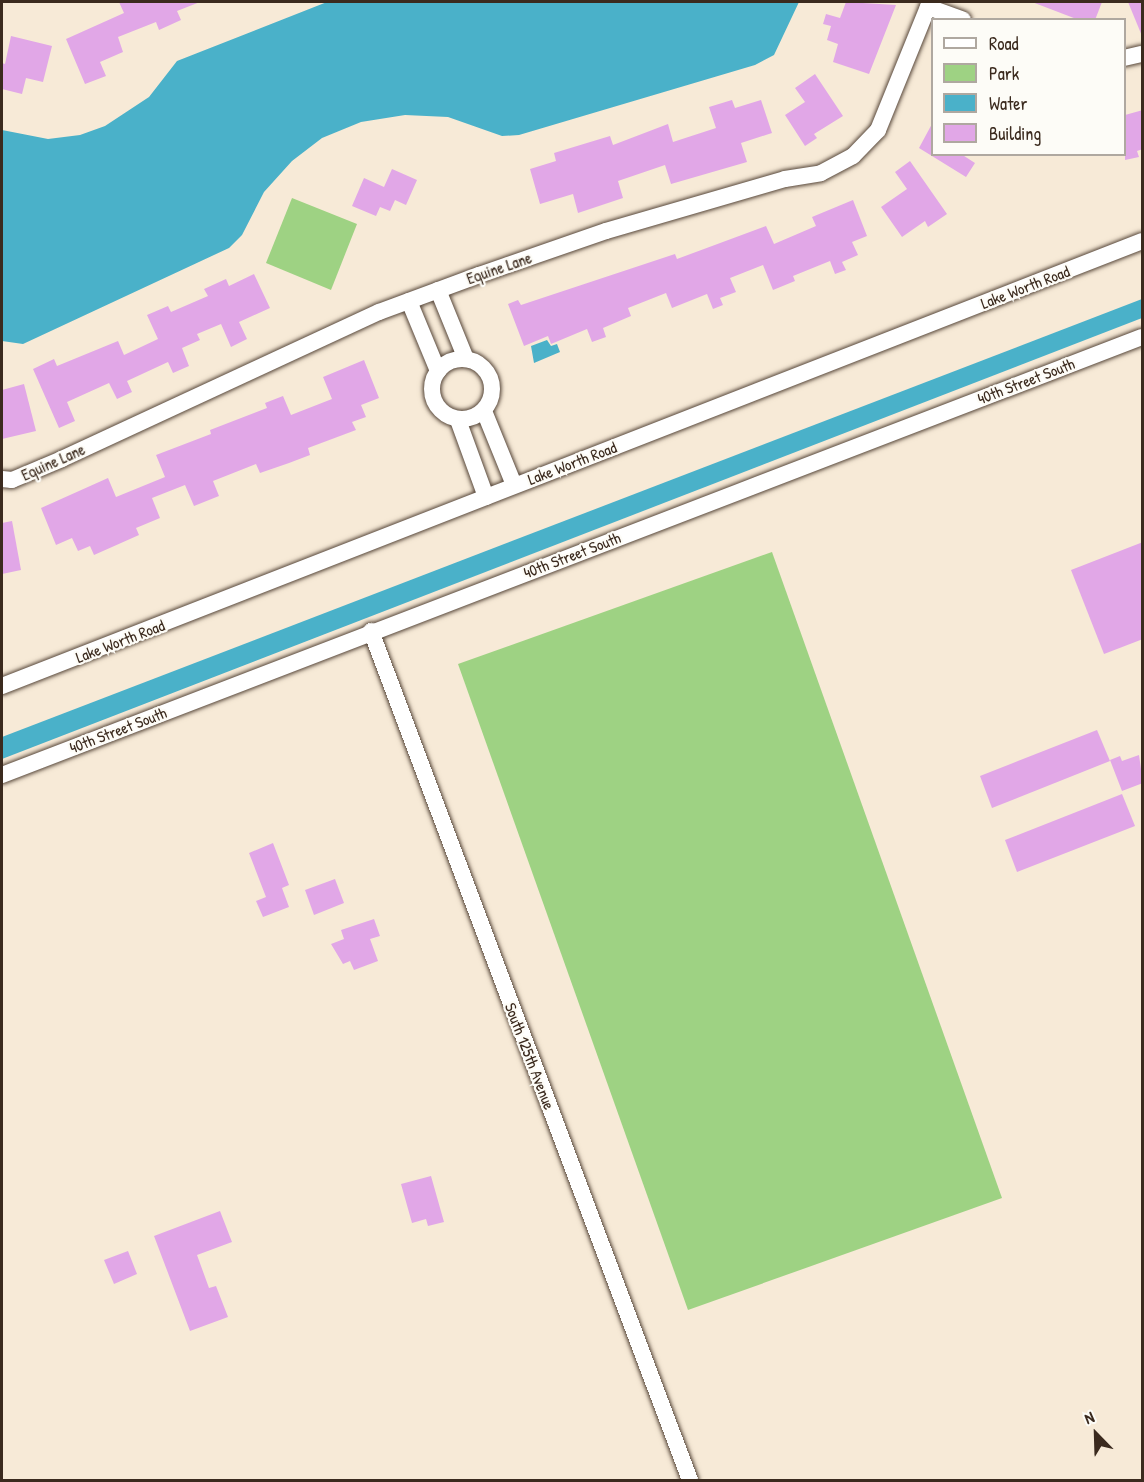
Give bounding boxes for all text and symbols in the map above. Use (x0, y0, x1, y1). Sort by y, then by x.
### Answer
legend (931, 18, 1126, 156)
text: Road (989, 31, 1019, 56)
text: Park (989, 61, 1019, 86)
text: Water (989, 91, 1027, 116)
text: Building (989, 121, 1041, 146)
street label: Equine Lane (464, 248, 534, 288)
street label: Lake Worth Road (978, 261, 1072, 313)
street label: 40th Street South (975, 354, 1077, 408)
street label: Lake Worth Road (525, 437, 619, 489)
street label: Equine Lane (18, 439, 88, 485)
street label: 40th Street South (521, 528, 623, 582)
street label: Lake Worth Road (73, 615, 167, 667)
street label: 40th Street South (67, 703, 169, 757)
street label: South 125th Avenue (501, 1000, 559, 1112)
north arrow (1066, 1404, 1126, 1464)
text: N (1081, 1406, 1097, 1429)

